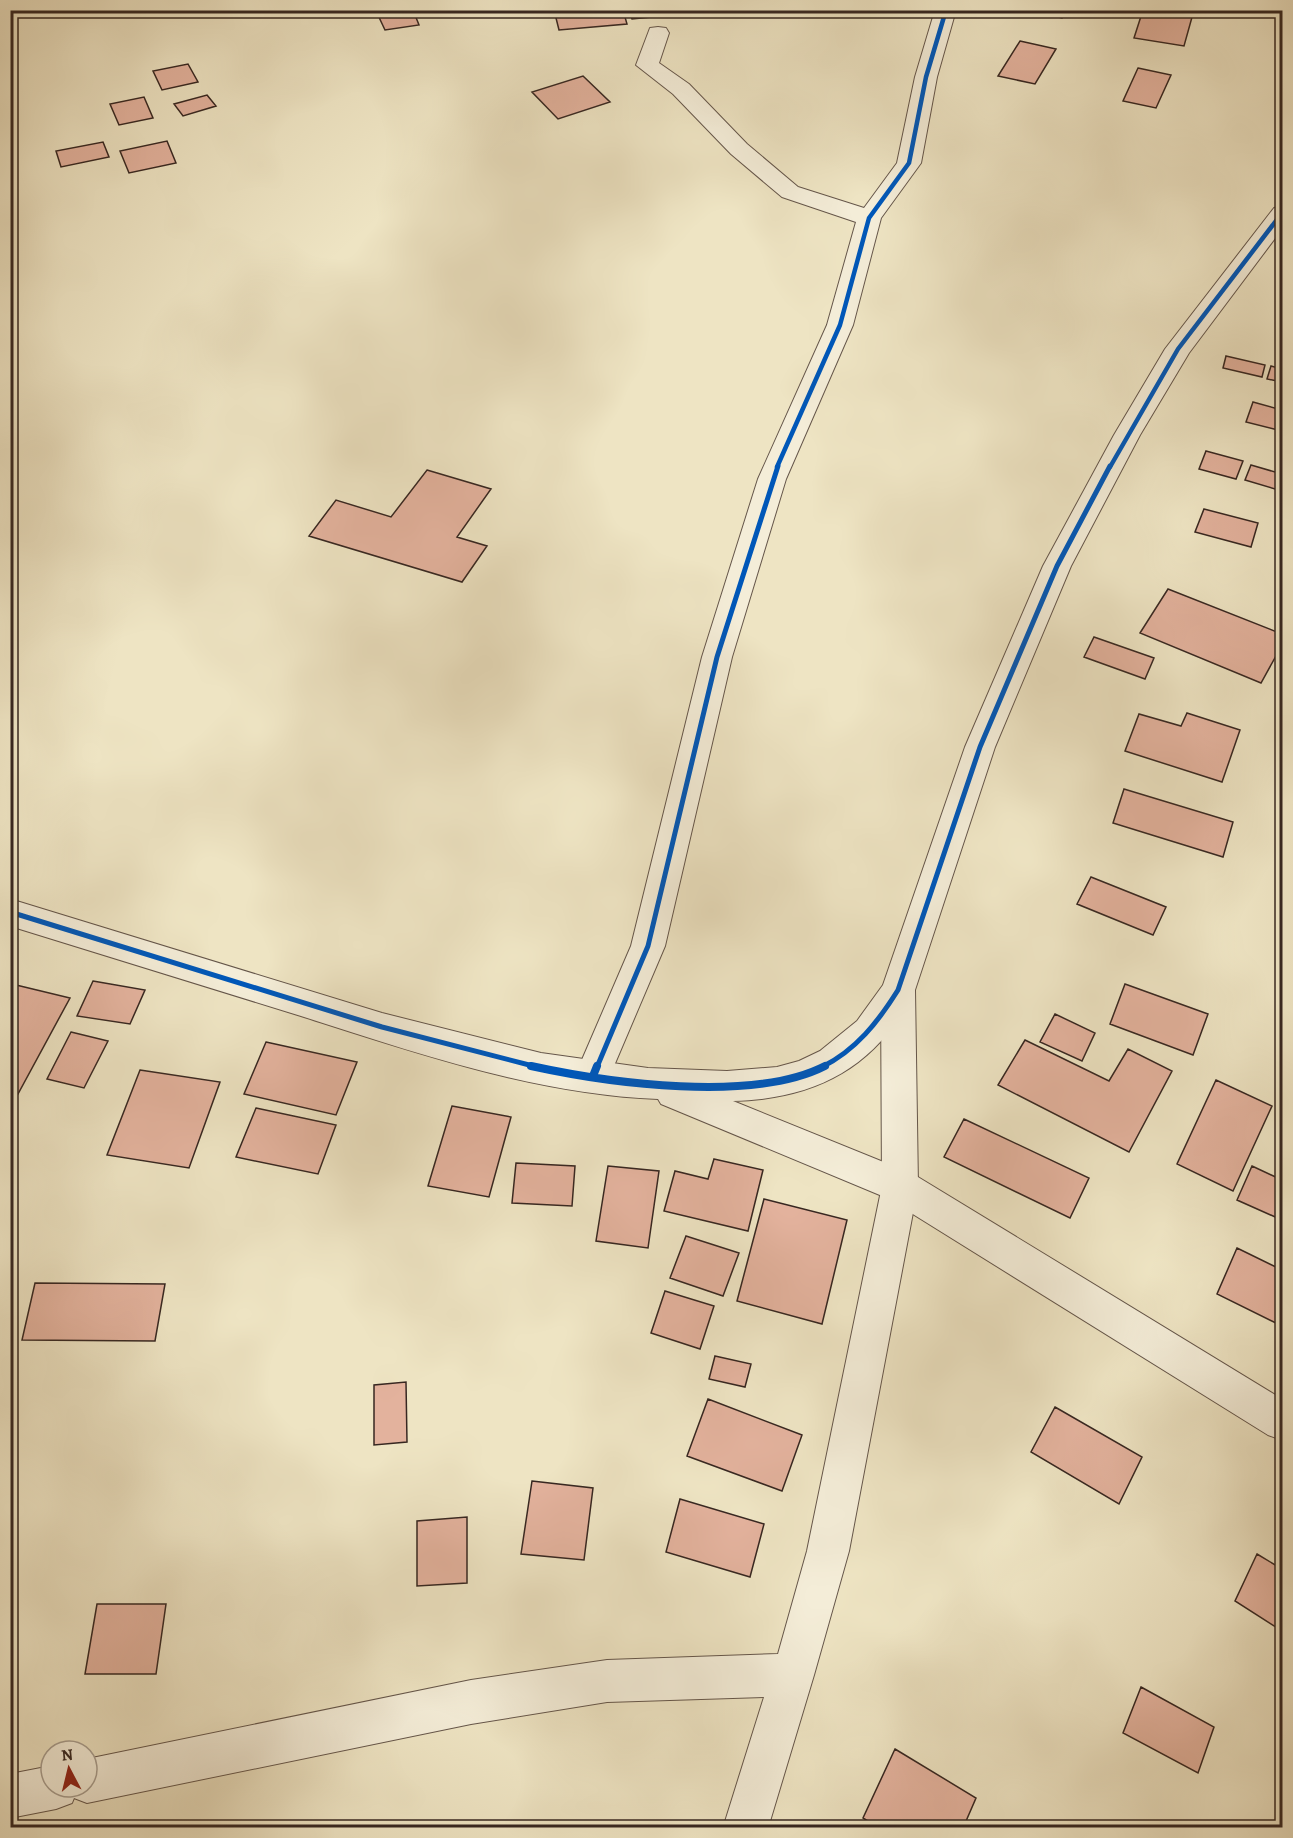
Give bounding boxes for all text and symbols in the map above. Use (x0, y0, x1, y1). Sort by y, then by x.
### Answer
north arrow (39, 1739, 99, 1799)
text: N (60, 1743, 75, 1767)

